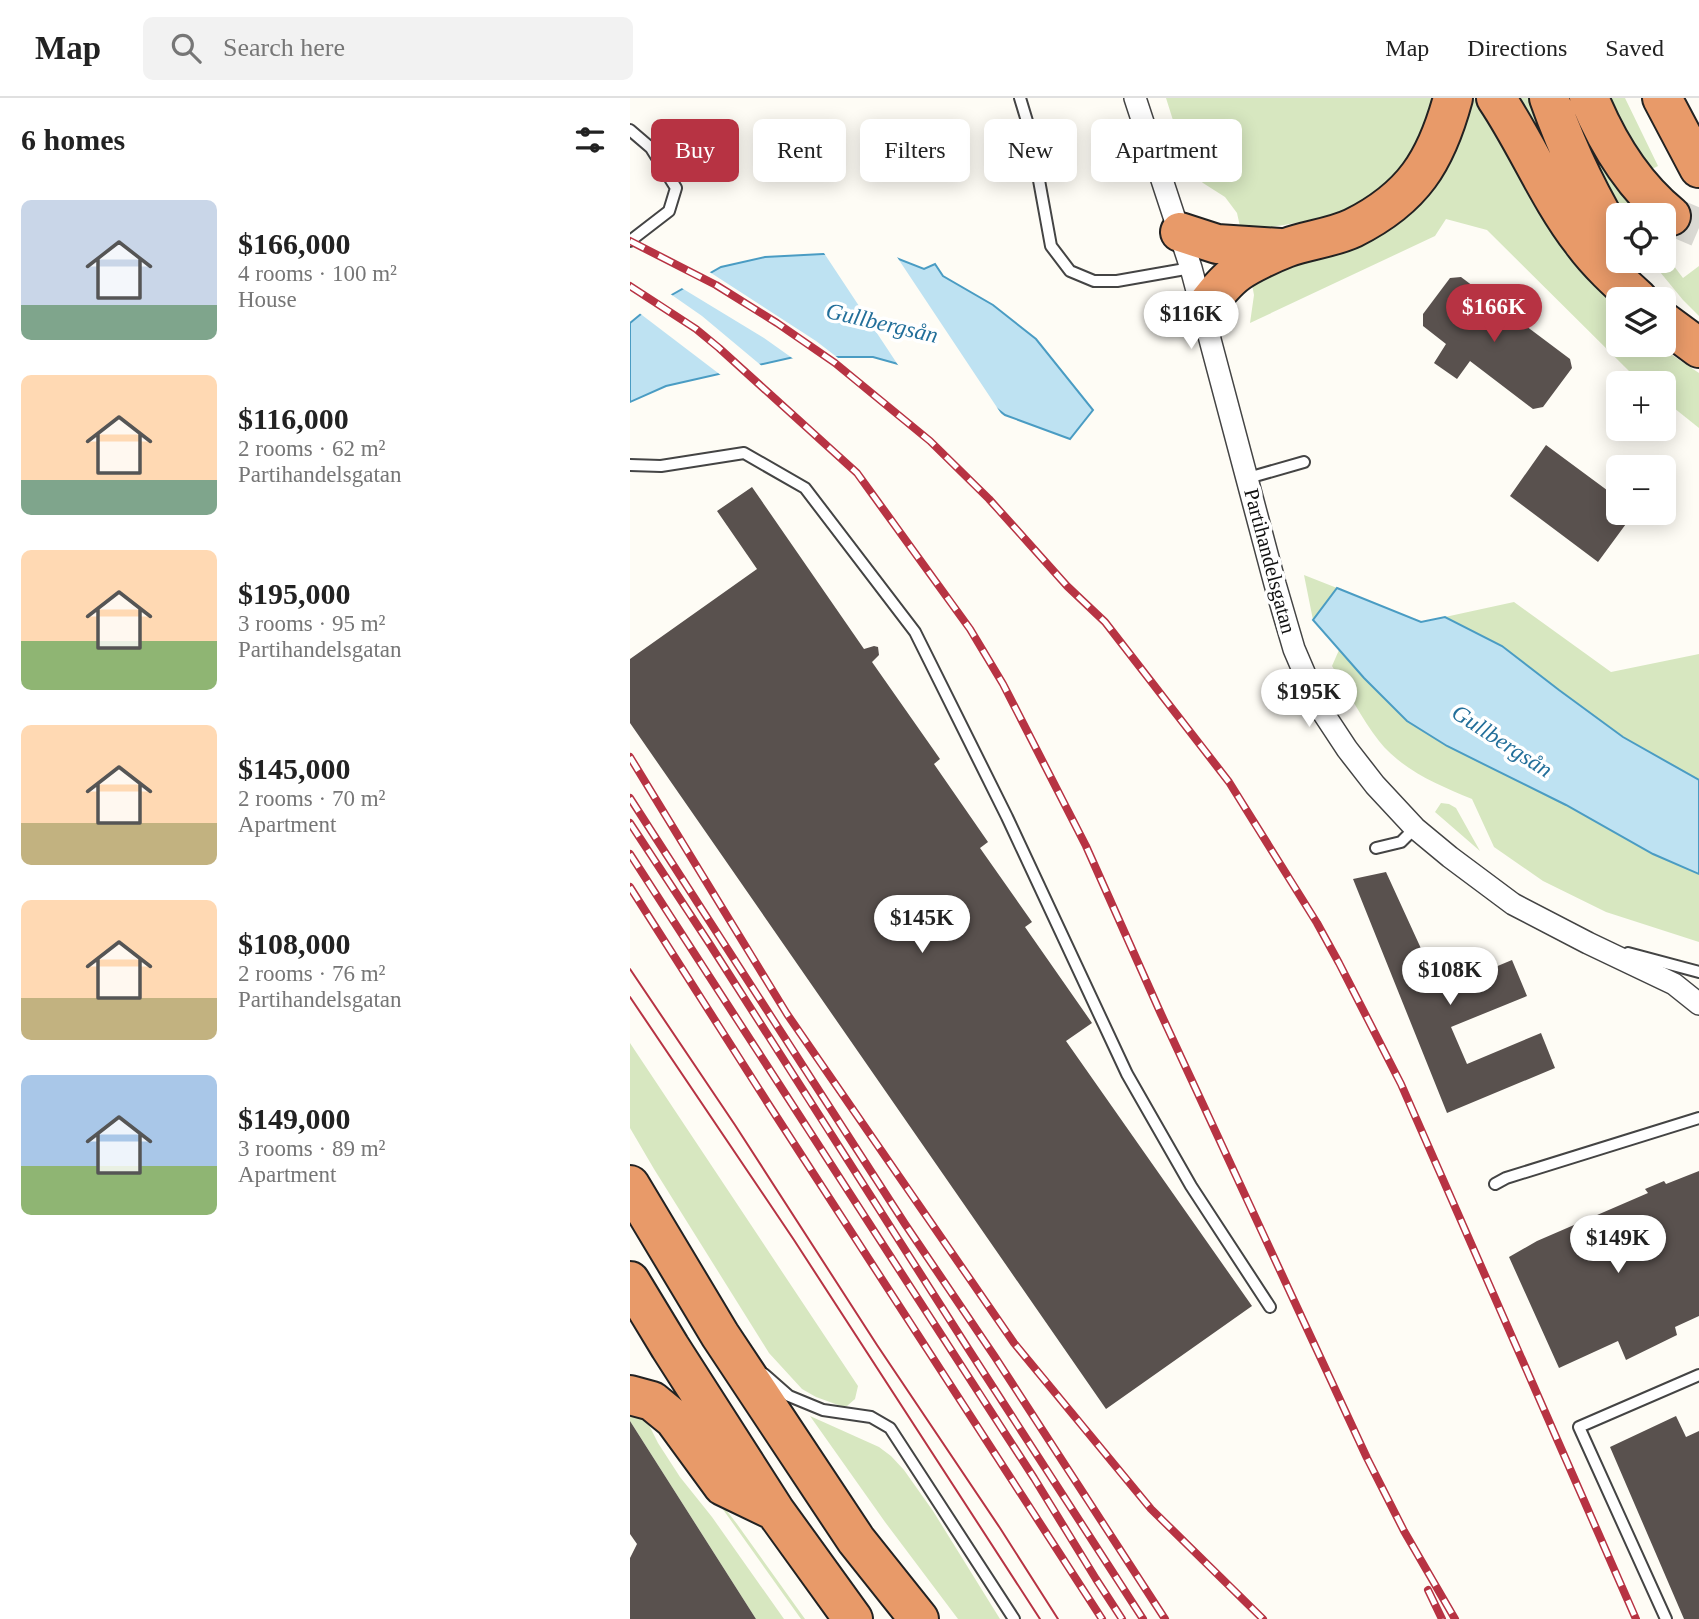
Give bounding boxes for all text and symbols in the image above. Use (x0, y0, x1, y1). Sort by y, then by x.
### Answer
search box (143, 17, 633, 80)
icon: search (167, 29, 205, 67)
text: Map (35, 30, 101, 66)
text: Search here (223, 33, 345, 62)
text: Map (1385, 35, 1429, 61)
text: Directions (1467, 35, 1567, 61)
text: Saved (1605, 35, 1664, 61)
chip: Buy (651, 119, 739, 182)
chip: Rent (753, 119, 846, 182)
chip: Filters (860, 119, 970, 182)
chip: New (984, 119, 1077, 182)
chip: Apartment (1091, 119, 1242, 182)
icon: filters (571, 121, 609, 159)
text: 6 homes (21, 123, 125, 156)
map controls (1606, 203, 1676, 525)
button: locate (1606, 203, 1676, 273)
text: $166,000 (238, 227, 351, 260)
icon: home (77, 228, 161, 312)
text: 4 rooms · 100 m² (238, 261, 397, 286)
pin: $166K (1445, 285, 1543, 344)
text: House (238, 287, 297, 312)
button: layers (1606, 287, 1676, 357)
pin: $116K (1142, 292, 1240, 351)
text: $166K (1462, 294, 1526, 319)
water label: Gullbergsån (824, 298, 940, 348)
text: $116K (1160, 301, 1222, 326)
button: + (1606, 371, 1676, 441)
text: $116,000 (238, 402, 349, 435)
icon: home (77, 403, 161, 487)
text: 2 rooms · 62 m² (238, 436, 385, 461)
button: − (1606, 455, 1676, 525)
text: Partihandelsgatan (238, 462, 402, 487)
street label: Partihandelsgatan (1239, 486, 1301, 637)
text: $195,000 (238, 577, 351, 610)
icon: home (77, 578, 161, 662)
text: 3 rooms · 95 m² (238, 611, 385, 636)
text: Partihandelsgatan (238, 637, 402, 662)
pin: $195K (1260, 670, 1358, 729)
text: $195K (1277, 679, 1341, 704)
water label: Gullbergsån (1447, 699, 1557, 783)
text: $145,000 (238, 752, 351, 785)
icon: home (77, 753, 161, 837)
text: 2 rooms · 70 m² (238, 786, 385, 811)
text: Apartment (238, 812, 336, 837)
pin: $145K (873, 896, 971, 955)
text: $145K (890, 905, 954, 930)
text: $108,000 (238, 927, 351, 960)
icon: home (77, 928, 161, 1012)
pin: $108K (1401, 948, 1499, 1007)
text: $108K (1418, 957, 1482, 982)
text: 2 rooms · 76 m² (238, 961, 385, 986)
text: Partihandelsgatan (238, 987, 402, 1012)
text: $149,000 (238, 1102, 351, 1135)
icon: home (77, 1103, 161, 1187)
text: 3 rooms · 89 m² (238, 1136, 385, 1161)
text: Apartment (238, 1162, 336, 1187)
pin: $149K (1569, 1216, 1667, 1275)
text: $149K (1586, 1225, 1650, 1250)

